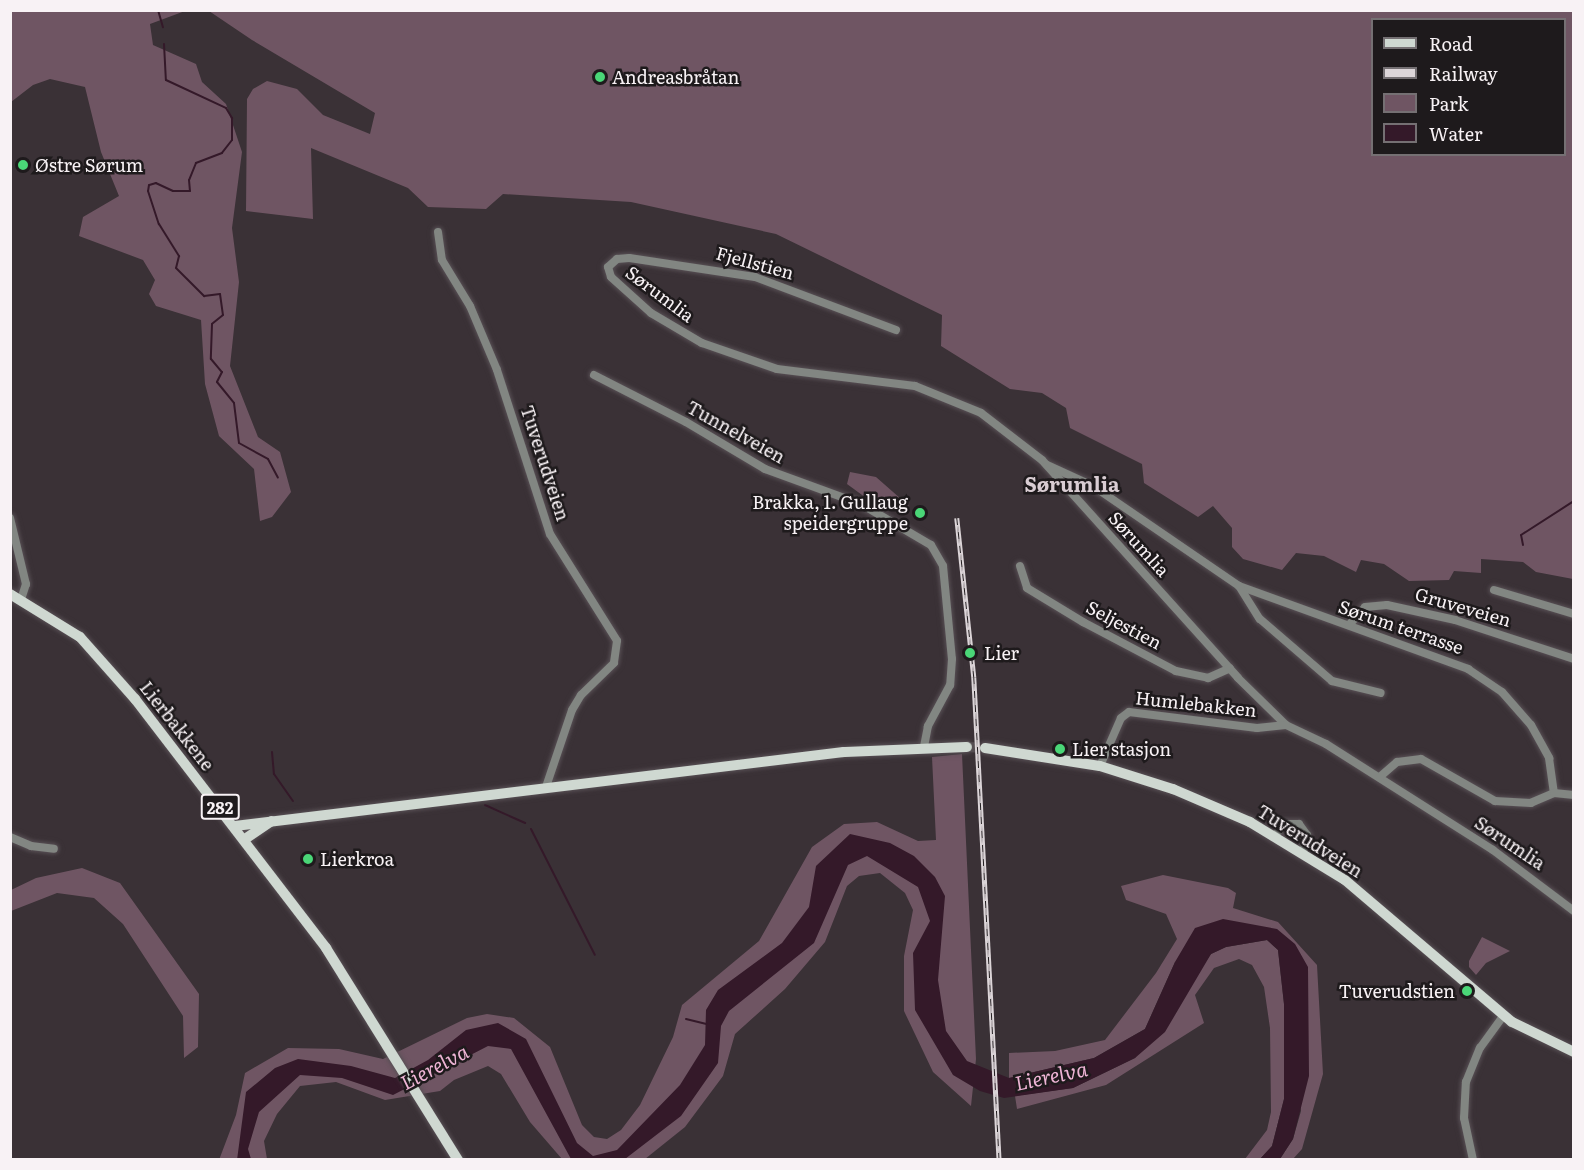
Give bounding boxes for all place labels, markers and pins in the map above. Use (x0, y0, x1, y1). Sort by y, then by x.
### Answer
place label: Andreasbråtan (612, 66, 740, 88)
marker: Andreasbråtan (593, 70, 607, 84)
place label: Østre Sørum (35, 154, 143, 176)
marker: Østre Sørum (16, 158, 30, 172)
place label: Brakka, 1. Gullaug speidergruppe (752, 492, 908, 534)
marker: Brakka, 1. Gullaug speidergruppe (913, 506, 927, 520)
place label: Lier (984, 642, 1019, 664)
marker: Lier (961, 644, 979, 662)
place label: Lier stasjon (1072, 738, 1171, 760)
marker: Lier stasjon (1053, 742, 1067, 756)
place label: Lierkroa (320, 848, 394, 870)
marker: Lierkroa (301, 852, 315, 866)
place label: Tuverudstien (1339, 980, 1455, 1002)
marker: Tuverudstien (1460, 984, 1474, 998)

